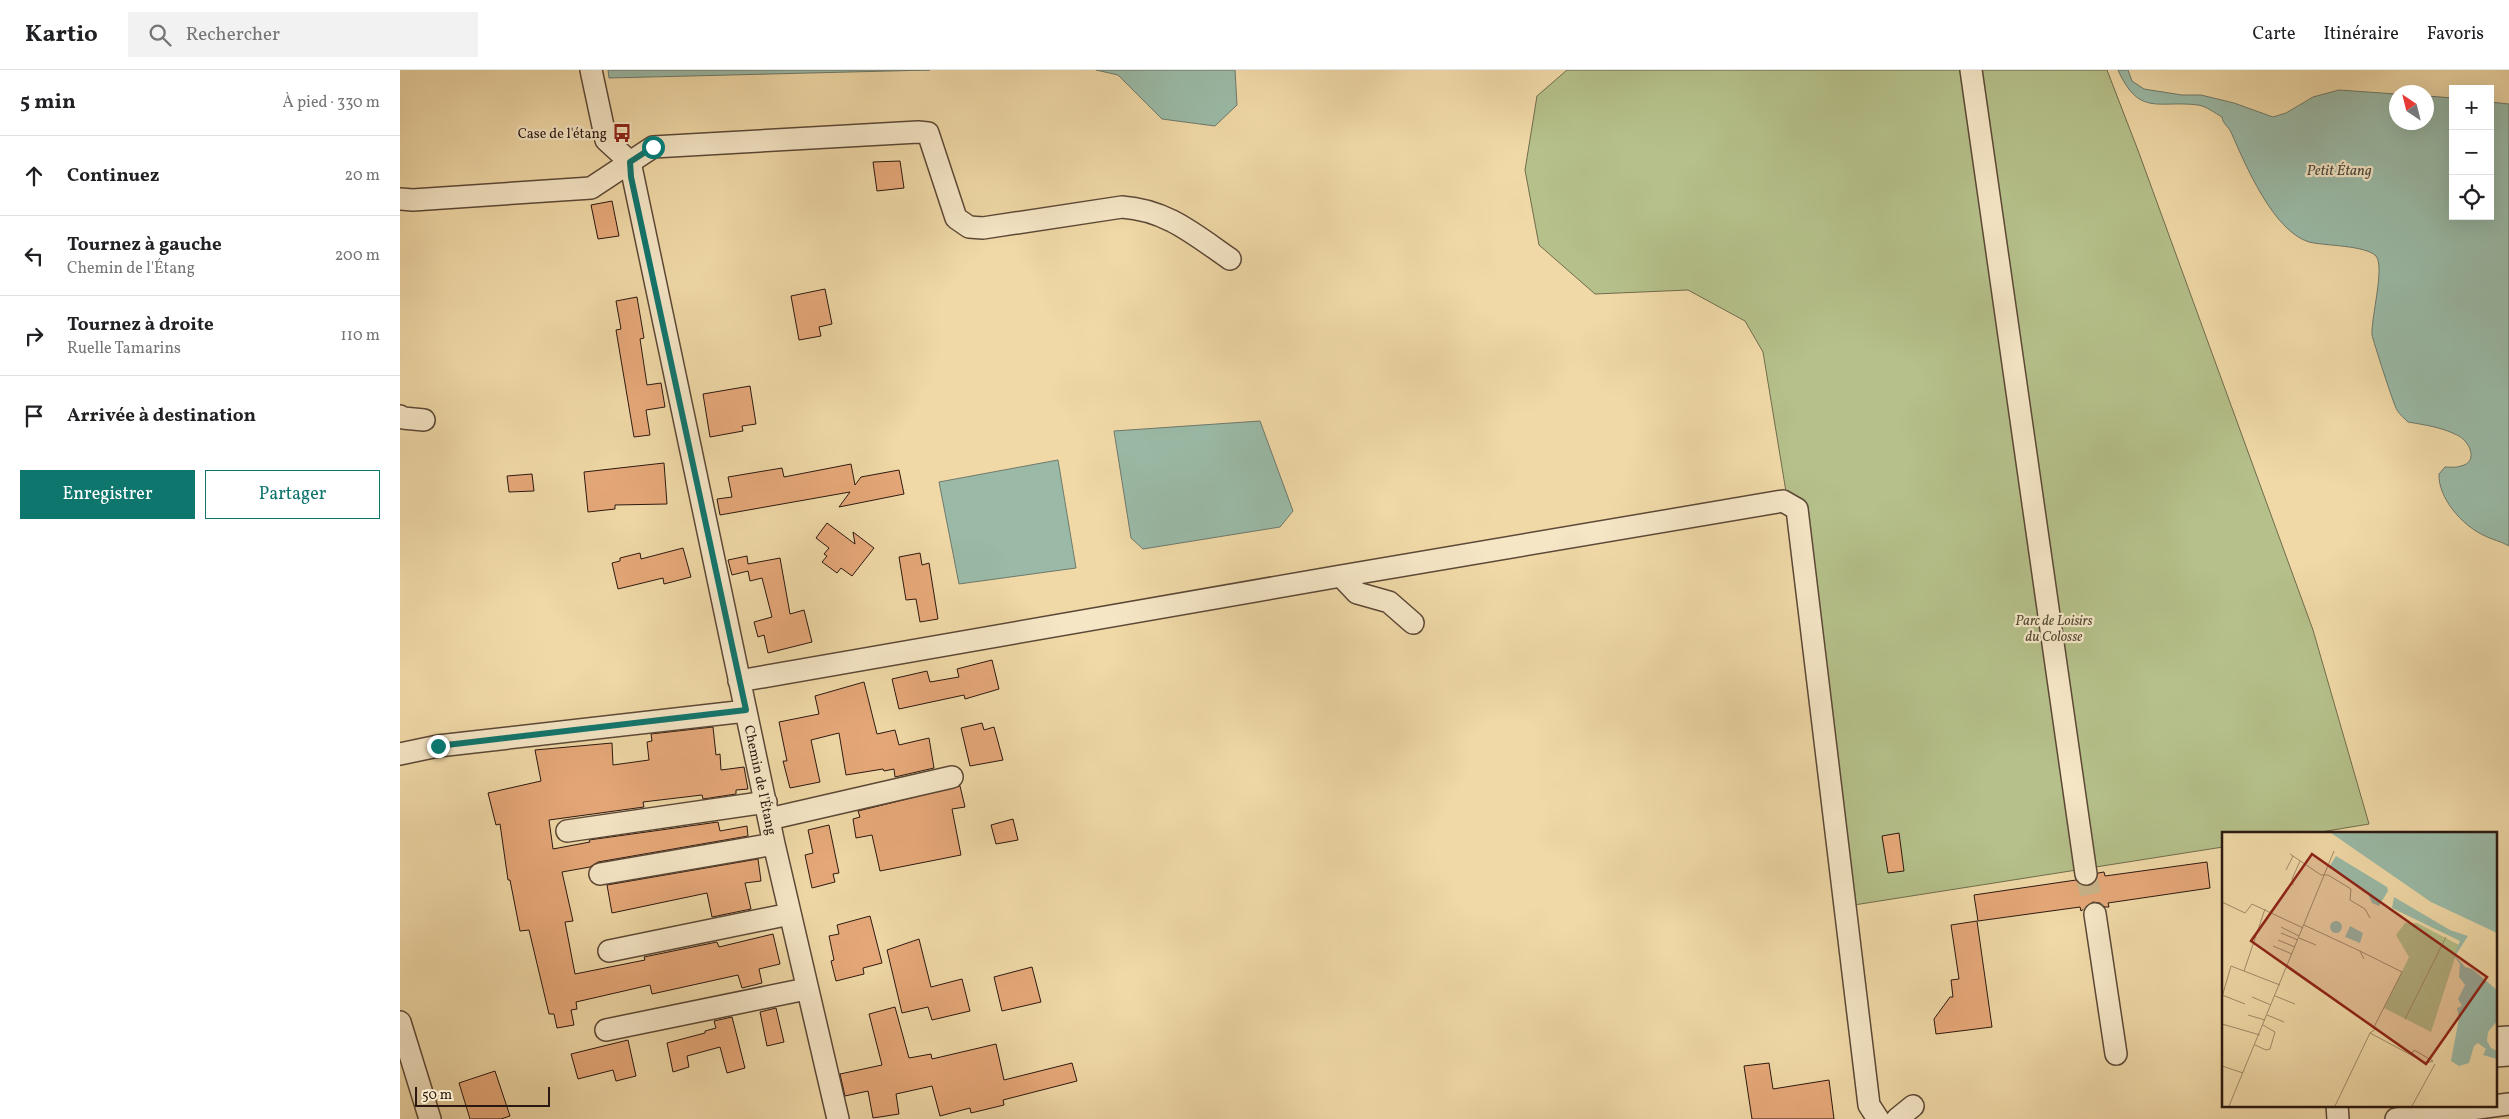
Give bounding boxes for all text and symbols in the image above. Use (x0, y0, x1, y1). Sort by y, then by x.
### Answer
search box (128, 12, 478, 57)
text: Kartio (25, 18, 98, 52)
icon: search (146, 21, 174, 49)
text: Rechercher (186, 22, 280, 48)
text: Carte (2252, 22, 2295, 47)
text: Itinéraire (2323, 22, 2399, 47)
text: Favoris (2427, 22, 2484, 47)
north arrow (2389, 85, 2434, 130)
map controls (2449, 85, 2494, 220)
button: + (2449, 85, 2494, 130)
text: 5 min (20, 88, 76, 117)
text: À pied · 330 m (282, 92, 380, 114)
bus stop icon: Case de l'étang (611, 122, 633, 144)
place label: Case de l'étang (518, 125, 607, 144)
button: − (2449, 130, 2494, 175)
route start (642, 136, 665, 159)
water label: Petit Étang (2306, 161, 2372, 182)
icon: ahead (20, 162, 48, 190)
text: Continuez (67, 163, 159, 189)
text: 20 m (345, 165, 380, 187)
button: locate (2449, 175, 2494, 220)
text: Tournez à gauche (67, 232, 222, 258)
icon: left (20, 242, 48, 270)
text: 200 m (335, 245, 380, 267)
text: Chemin de l'Étang (67, 258, 195, 280)
text: Tournez à droite (67, 312, 214, 338)
icon: right (20, 322, 48, 350)
text: 110 m (341, 325, 380, 347)
text: Ruelle Tamarins (67, 338, 181, 360)
icon: arrive (20, 402, 48, 430)
text: Arrivée à destination (67, 403, 256, 429)
button: Enregistrer (20, 470, 195, 519)
button: Partager (205, 470, 380, 519)
park label: Parc de Loisirs du Colosse (2015, 612, 2093, 647)
street label: Chemin de l'Étang (739, 724, 780, 837)
route end (427, 735, 450, 758)
inset map (2222, 832, 2496, 1106)
scale bar (415, 1084, 550, 1107)
text: 50 m (422, 1086, 452, 1105)

